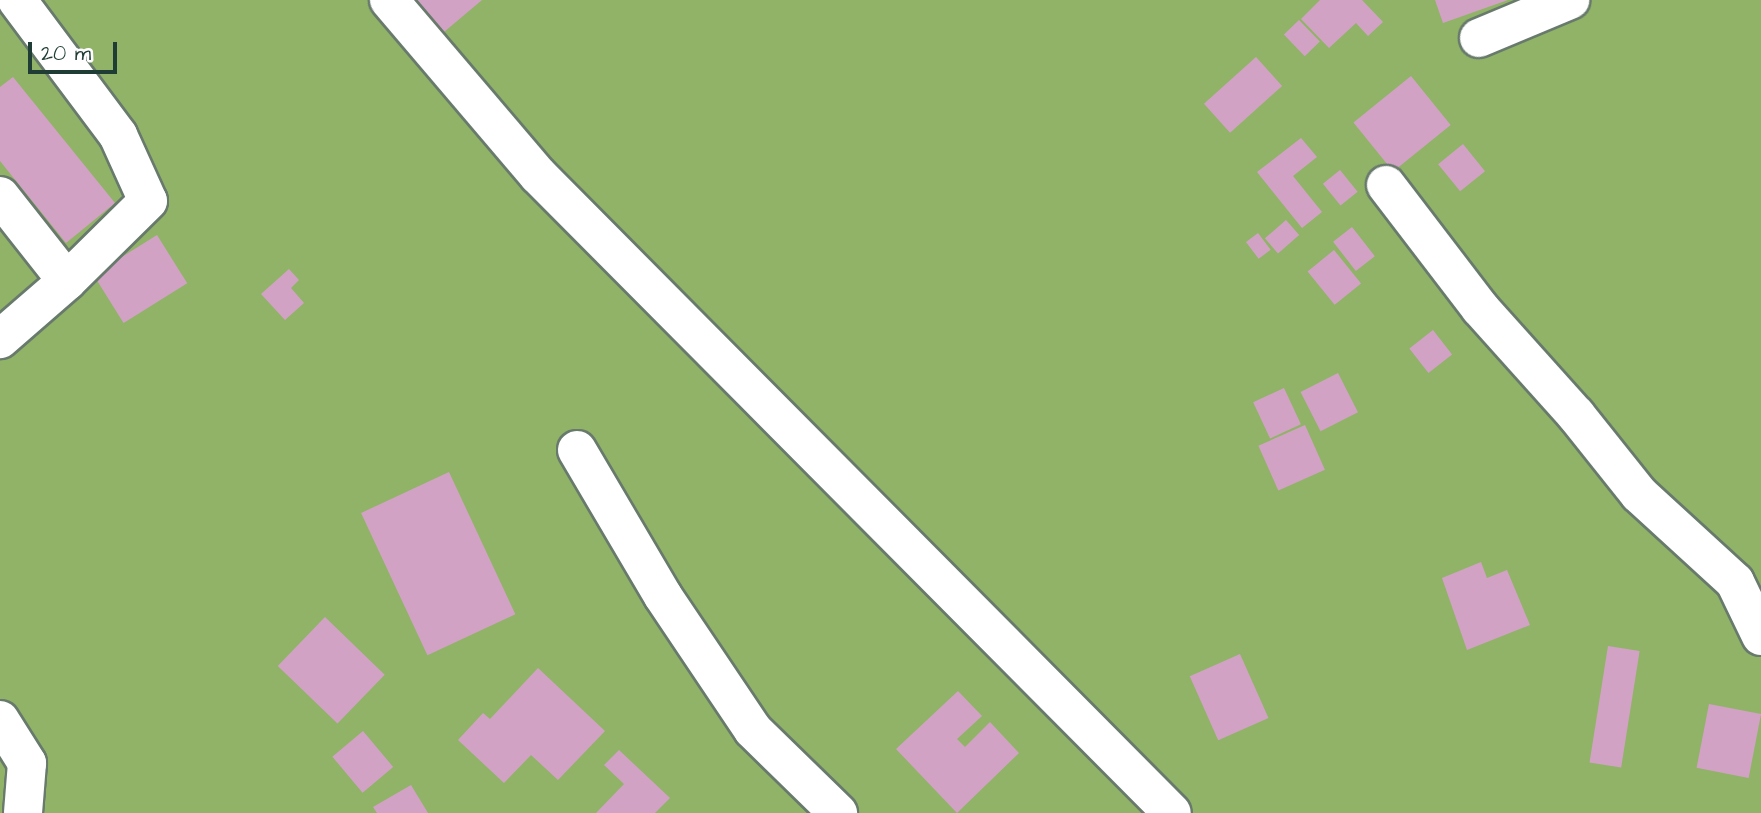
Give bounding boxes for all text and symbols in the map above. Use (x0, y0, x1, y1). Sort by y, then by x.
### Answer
scale bar (32, 28, 121, 72)
text: 20 m (41, 39, 91, 68)

